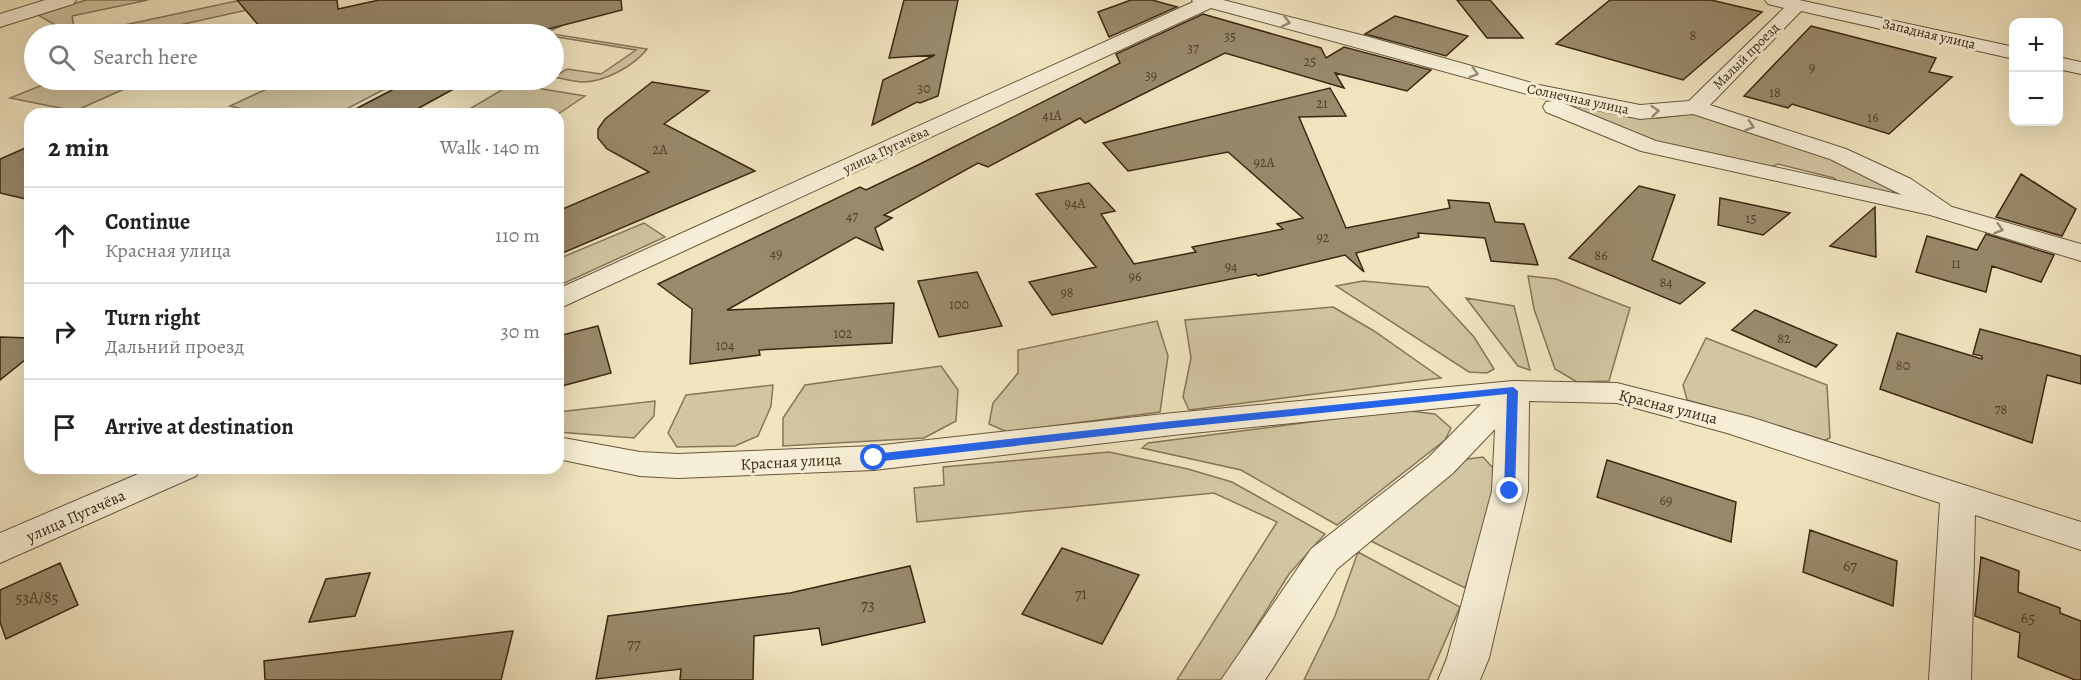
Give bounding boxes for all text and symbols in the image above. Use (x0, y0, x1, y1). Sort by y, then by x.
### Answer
one-way arrow (1281, 14, 1291, 27)
street label: Западная улица (1881, 14, 1978, 54)
street label: Малый проезд (1708, 18, 1784, 94)
map controls (2009, 18, 2063, 126)
button: + (2009, 18, 2063, 72)
search box (24, 24, 564, 90)
house number: 8 (1690, 26, 1697, 45)
house number: 35 (1224, 27, 1236, 46)
house number: 37 (1187, 39, 1199, 58)
icon: search (45, 41, 78, 74)
text: Search here (93, 42, 198, 72)
house number: 25 (1304, 52, 1316, 71)
house number: 9 (1809, 58, 1815, 77)
house number: 39 (1145, 66, 1157, 85)
one-way arrow (1468, 66, 1479, 78)
button: − (2009, 72, 2063, 126)
house number: 30 (917, 79, 931, 98)
street label: Солнечная улица (1525, 79, 1631, 119)
house number: 18 (1769, 83, 1781, 102)
house number: 21 (1316, 94, 1328, 113)
one-way arrow (1651, 105, 1660, 118)
house number: 41А (1042, 106, 1062, 125)
house number: 16 (1867, 108, 1879, 127)
one-way arrow (1745, 118, 1755, 131)
street label: улица Пугачёва (839, 122, 933, 179)
text: 2 min (48, 130, 109, 165)
text: Walk · 140 m (440, 134, 540, 161)
house number: 2А (653, 140, 668, 159)
house number: 92А (1253, 153, 1275, 172)
house number: 94А (1065, 194, 1086, 213)
text: Continue (105, 207, 190, 237)
house number: 47 (846, 207, 858, 226)
house number: 15 (1746, 209, 1756, 228)
icon: ahead (48, 219, 81, 252)
text: 110 m (495, 222, 540, 249)
one-way arrow (1993, 222, 2004, 234)
house number: 92 (1316, 228, 1330, 247)
text: Красная улица (105, 237, 231, 264)
house number: 49 (770, 244, 782, 263)
house number: 86 (1594, 246, 1608, 265)
house number: 11 (1951, 254, 1961, 273)
house number: 94 (1225, 257, 1237, 276)
house number: 96 (1129, 267, 1141, 286)
house number: 84 (1659, 273, 1673, 292)
house number: 98 (1060, 283, 1074, 302)
house number: 100 (949, 295, 969, 314)
text: Turn right (105, 303, 201, 333)
icon: right (48, 315, 81, 348)
text: 30 m (500, 318, 540, 345)
house number: 102 (834, 324, 853, 343)
house number: 82 (1777, 329, 1791, 348)
text: Дальний проезд (105, 333, 244, 360)
house number: 104 (716, 336, 734, 355)
house number: 80 (1896, 356, 1910, 375)
street label: Красная улица (1616, 384, 1720, 430)
house number: 78 (1995, 400, 2008, 419)
icon: arrive (48, 411, 81, 444)
text: Arrive at destination (105, 412, 294, 442)
route start (860, 444, 886, 470)
street label: Красная улица (740, 448, 843, 476)
route end (1496, 477, 1522, 503)
street label: улица Пугачёва (22, 484, 130, 548)
house number: 69 (1660, 491, 1672, 510)
house number: 67 (1843, 555, 1857, 577)
house number: 71 (1075, 583, 1088, 605)
house number: 53А/85 (16, 587, 59, 609)
house number: 73 (861, 594, 875, 616)
house number: 65 (2021, 607, 2035, 629)
house number: 77 (627, 633, 641, 655)

